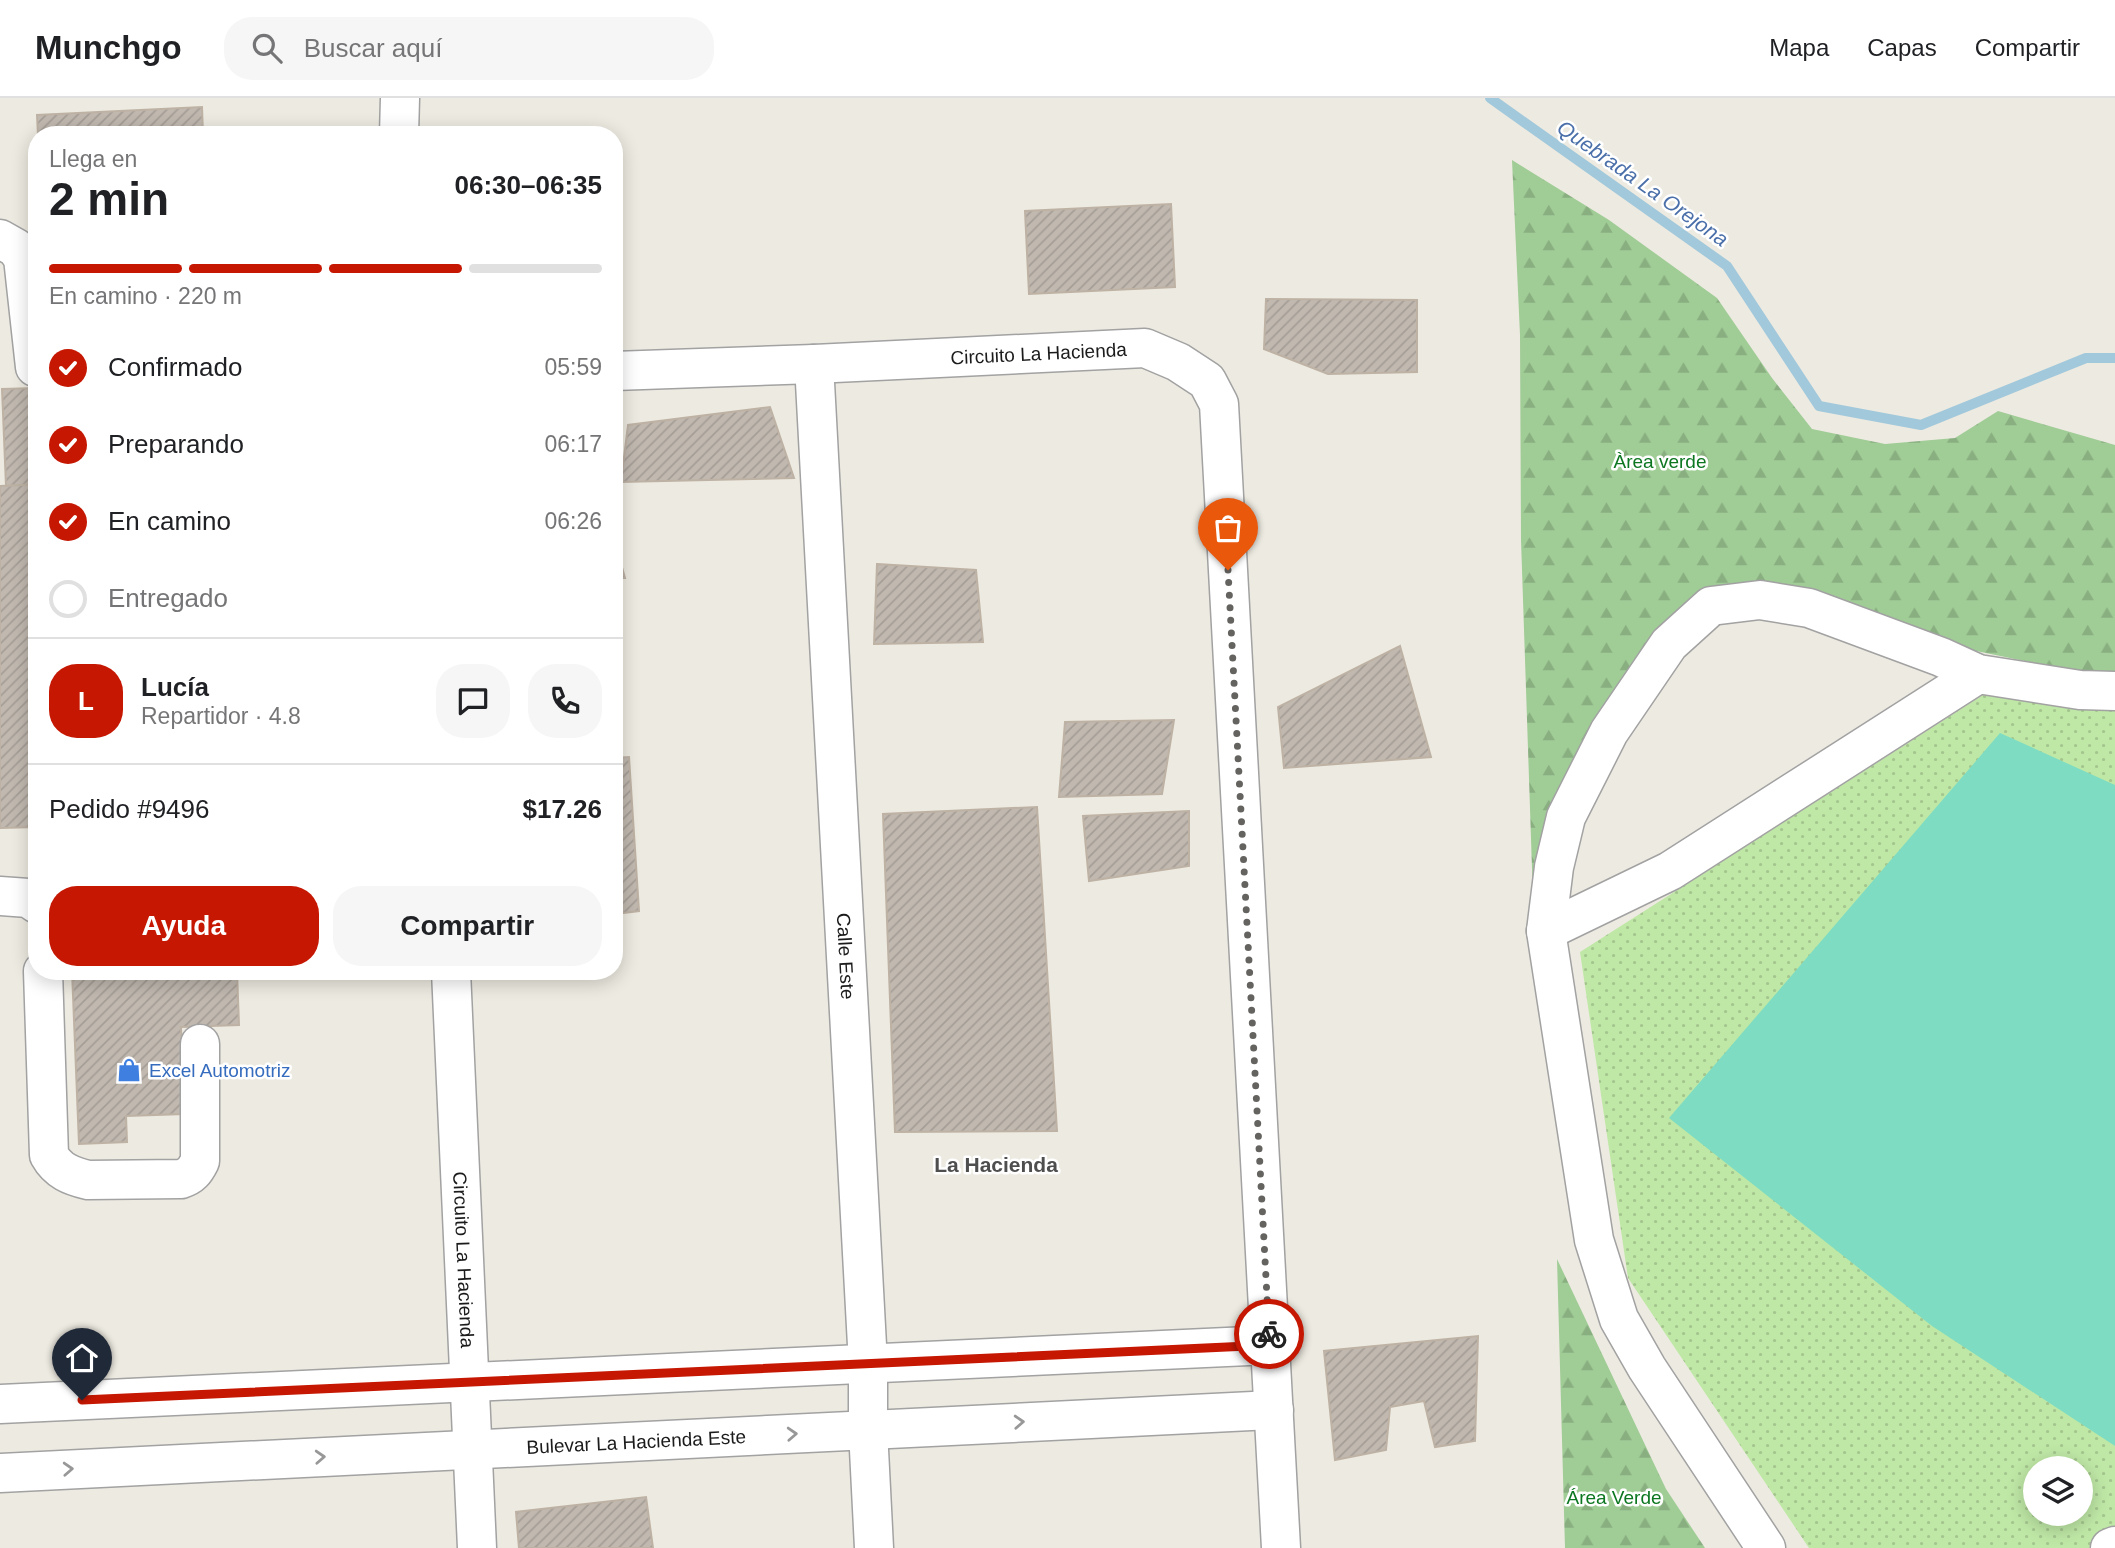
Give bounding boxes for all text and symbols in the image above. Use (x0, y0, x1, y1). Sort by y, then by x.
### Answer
search box (224, 17, 714, 80)
text: Munchgo (35, 29, 182, 66)
icon: search (248, 29, 286, 67)
text: Buscar aquí (304, 33, 442, 63)
text: Mapa (1769, 34, 1829, 61)
text: Capas (1867, 34, 1937, 61)
text: Compartir (1975, 34, 2080, 61)
water label: Quebrada La Orejona (1553, 115, 1733, 251)
text: Llega en (49, 146, 137, 172)
text: 06:30–06:35 (455, 170, 602, 200)
text: 2 min (49, 173, 169, 225)
text: En camino · 220 m (49, 283, 242, 309)
street label: Circuito La Hacienda (950, 338, 1128, 368)
icon: check (49, 349, 87, 387)
text: Confirmado (108, 352, 242, 382)
text: 05:59 (544, 354, 602, 380)
icon: check (49, 426, 87, 464)
text: Preparando (108, 429, 244, 459)
text: 06:17 (544, 431, 602, 457)
park label: Àrea verde (1614, 451, 1706, 472)
pin (1198, 498, 1258, 570)
icon: check (49, 503, 87, 541)
text: En camino (108, 506, 231, 536)
text: 06:26 (544, 508, 602, 534)
icon: bag (1209, 509, 1247, 547)
text: Entregado (108, 583, 228, 613)
button: chat (436, 664, 510, 738)
button: phone (528, 664, 602, 738)
text: Lucía (141, 672, 209, 702)
text: L (78, 686, 94, 716)
text: Repartidor · 4.8 (141, 703, 301, 729)
text: Pedido #9496 (49, 794, 209, 824)
text: $17.26 (522, 794, 602, 824)
button: Ayuda (49, 886, 319, 966)
button: Compartir (333, 886, 602, 966)
street label: Calle Este (833, 912, 859, 1000)
shop icon: Excel Automotriz (115, 1056, 143, 1084)
place label: Excel Automotriz (149, 1060, 291, 1081)
district label: La Hacienda (934, 1153, 1058, 1176)
street label: Circuito La Hacienda (450, 1171, 478, 1349)
courier (1234, 1299, 1304, 1369)
icon: bike (1250, 1315, 1288, 1353)
pin (52, 1328, 112, 1400)
icon: home (63, 1339, 101, 1377)
one-way arrow (1014, 1415, 1025, 1430)
street label: Bulevar La Hacienda Este (526, 1426, 747, 1457)
one-way arrow (787, 1426, 798, 1441)
one-way arrow (315, 1449, 326, 1464)
map controls (2023, 1456, 2093, 1526)
button: layers (2023, 1456, 2093, 1526)
one-way arrow (63, 1462, 74, 1477)
park label: Área Verde (1566, 1487, 1662, 1508)

